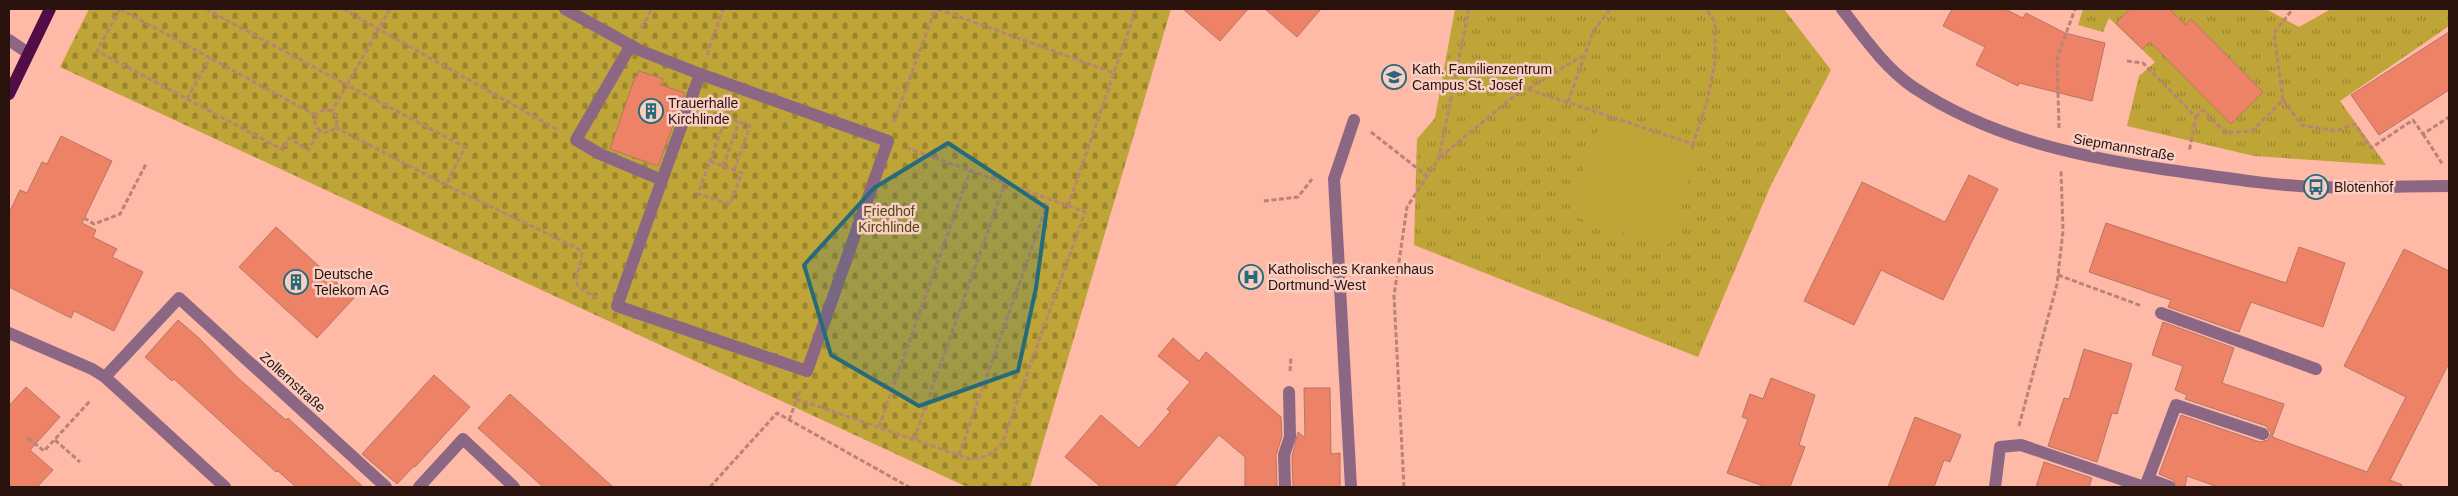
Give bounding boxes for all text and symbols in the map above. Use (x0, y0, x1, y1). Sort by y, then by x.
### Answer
place label: Kath. Familienzentrum Campus St. Josef (1412, 61, 1552, 93)
school or university icon: Kath. Familienzentrum Campus St. Josef (1381, 64, 1407, 90)
place label: Trauerhalle Kirchlinde (668, 95, 739, 127)
building icon: Trauerhalle Kirchlinde (638, 98, 664, 124)
street label: Siepmannstraße (2072, 130, 2176, 164)
bus stop icon: Blotenhof (2303, 174, 2329, 200)
place label: Blotenhof (2334, 179, 2393, 195)
park label: Friedhof Kirchlinde (858, 203, 920, 235)
place label: Katholisches Krankenhaus Dortmund-West (1268, 261, 1434, 293)
hospital icon: Katholisches Krankenhaus Dortmund-West (1238, 264, 1264, 290)
place label: Deutsche Telekom AG (314, 266, 389, 298)
building icon: Deutsche Telekom AG (283, 269, 309, 295)
street label: Zollernstraße (257, 348, 329, 416)

